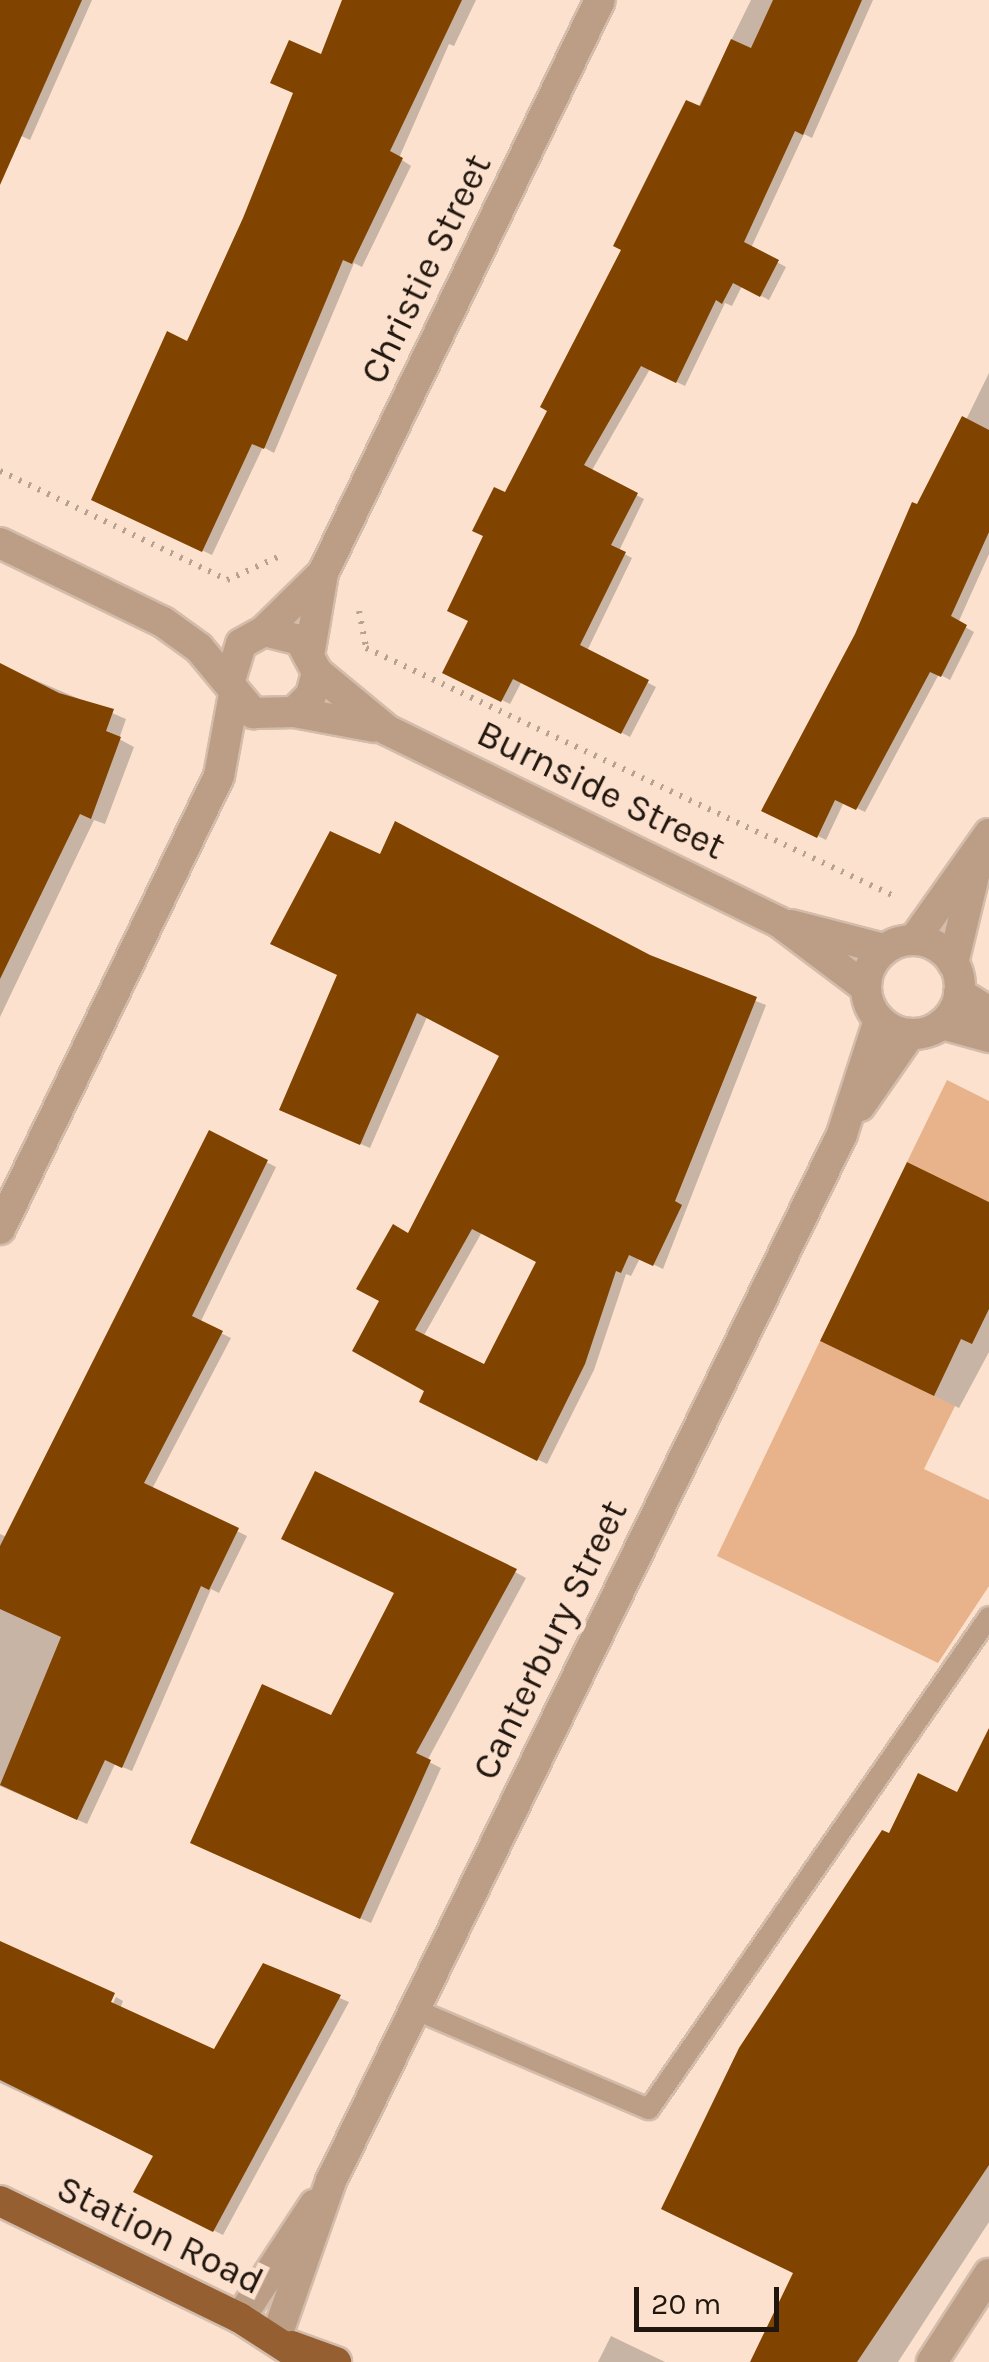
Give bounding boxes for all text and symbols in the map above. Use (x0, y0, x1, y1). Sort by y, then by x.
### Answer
street label: Christie Street (351, 147, 501, 391)
street label: Burnside Street (470, 710, 732, 870)
street label: Canterbury Street (463, 1493, 637, 1787)
street label: Station Road (49, 2165, 271, 2305)
scale bar (639, 2267, 784, 2329)
text: 20 m (651, 2286, 721, 2322)

